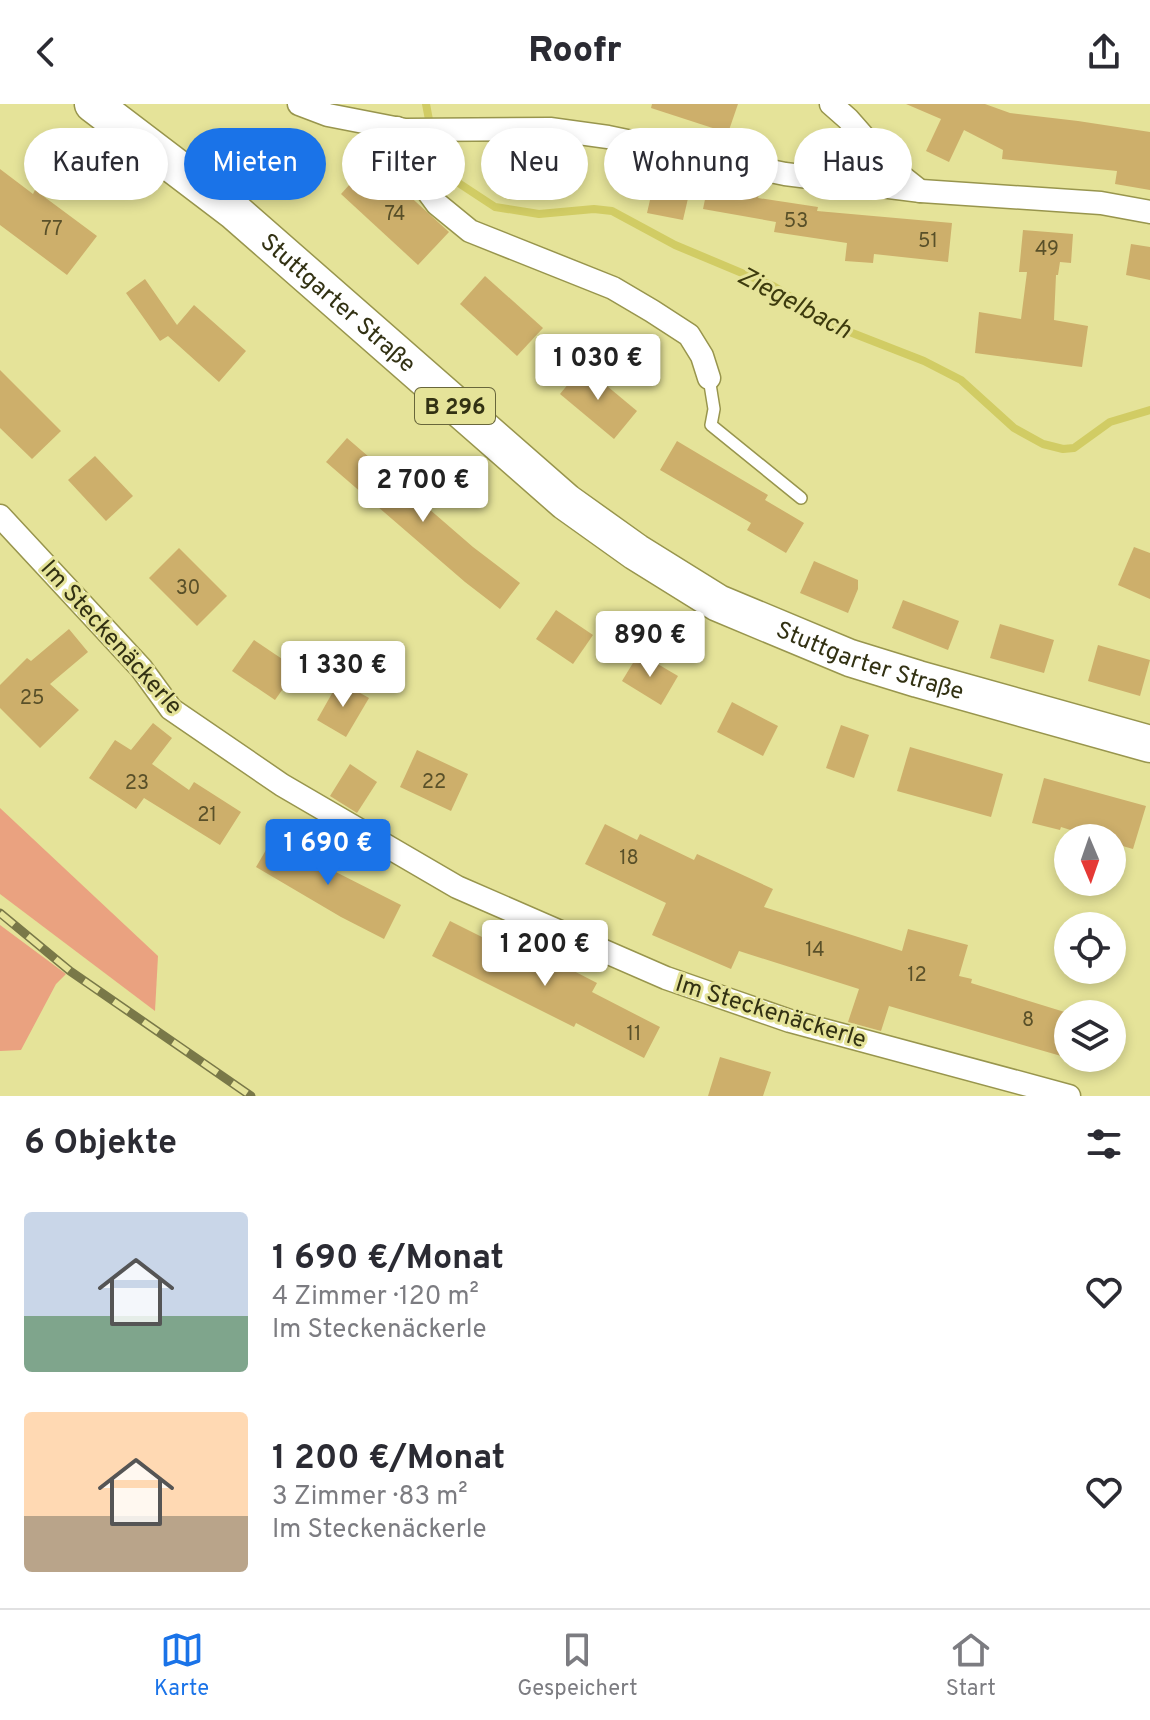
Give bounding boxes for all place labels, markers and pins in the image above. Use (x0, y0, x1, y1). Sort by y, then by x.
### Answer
pin: 1 030 € (524, 334, 672, 402)
pin: 2 700 € (349, 456, 497, 524)
pin: 890 € (594, 611, 706, 679)
pin: 1 330 € (269, 641, 417, 709)
pin: 1 690 € (254, 819, 402, 887)
pin: 1 200 € (471, 920, 619, 988)

